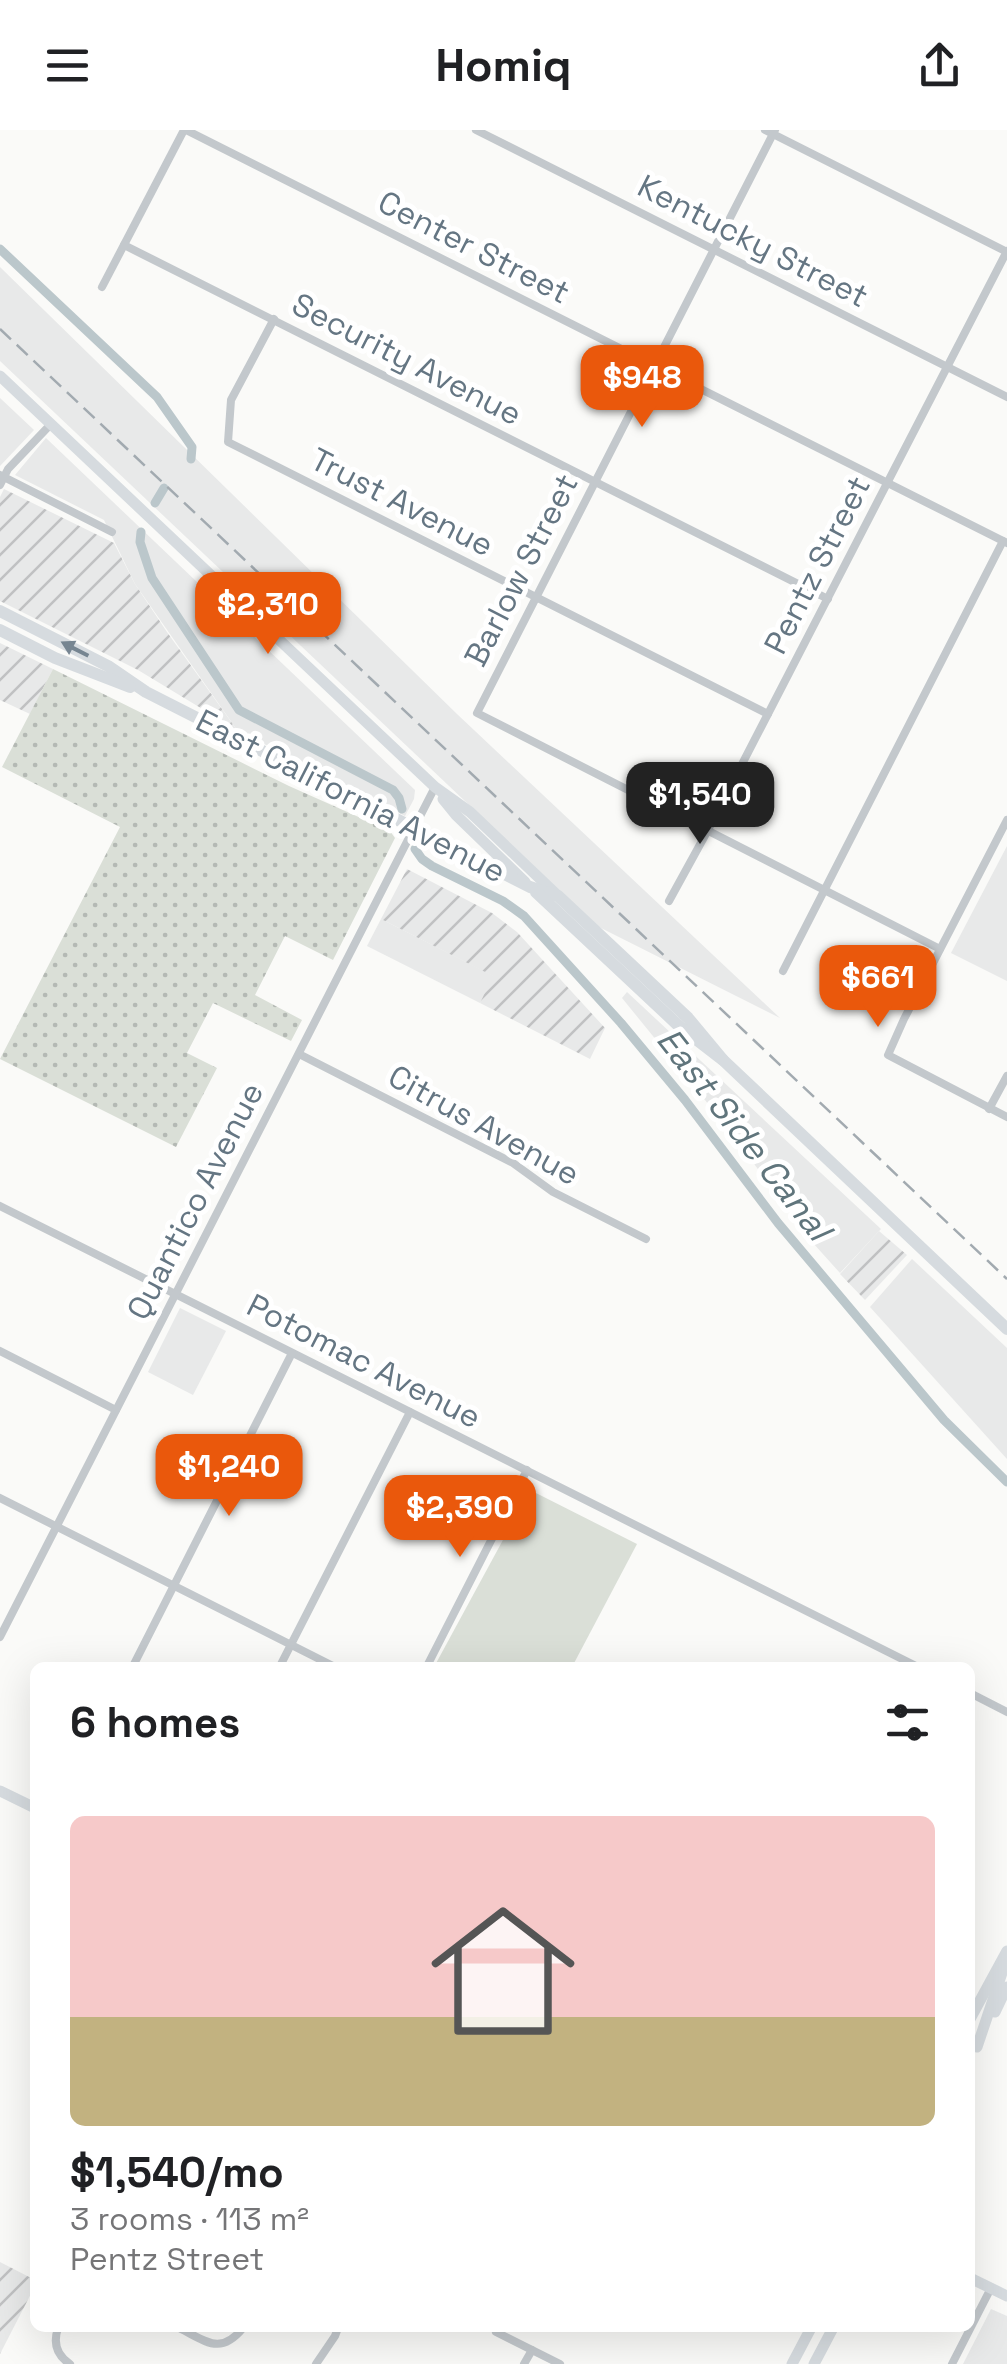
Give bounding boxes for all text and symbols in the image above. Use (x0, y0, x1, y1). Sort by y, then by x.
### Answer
text: Homiq (435, 37, 572, 94)
icon: menu (40, 38, 95, 93)
icon: share (912, 38, 967, 93)
street label: Kentucky Street (631, 166, 875, 316)
street label: Center Street (371, 182, 577, 312)
street label: Security Avenue (286, 284, 528, 434)
pin: $948 (583, 345, 701, 430)
text: $948 (603, 357, 681, 397)
street label: Trust Avenue (304, 439, 500, 565)
street label: Barlow Street (455, 467, 587, 673)
street label: Pentz Street (755, 469, 879, 661)
pin: $2,310 (187, 572, 349, 657)
text: $2,310 (217, 584, 319, 624)
one-way arrow (60, 641, 89, 658)
street label: East California Avenue (189, 700, 513, 892)
pin: $1,540 (619, 762, 781, 847)
text: $1,540 (648, 774, 752, 814)
pin: $661 (819, 945, 937, 1030)
text: $661 (841, 957, 915, 997)
water label: East Side Canal (647, 1019, 843, 1252)
street label: Citrus Avenue (381, 1056, 587, 1194)
street label: Quantico Avenue (118, 1076, 272, 1326)
street label: Potomac Avenue (240, 1285, 488, 1437)
pin: $1,240 (148, 1434, 310, 1519)
text: $1,240 (178, 1446, 280, 1486)
pin: $2,390 (379, 1475, 541, 1560)
text: $2,390 (406, 1487, 514, 1527)
icon: filters (880, 1695, 935, 1750)
text: 6 homes (70, 1696, 240, 1749)
icon: home (413, 1881, 593, 2061)
text: $1,540/mo (70, 2146, 284, 2199)
text: 3 rooms · 113 m² (70, 2199, 309, 2239)
text: Pentz Street (70, 2239, 264, 2279)

